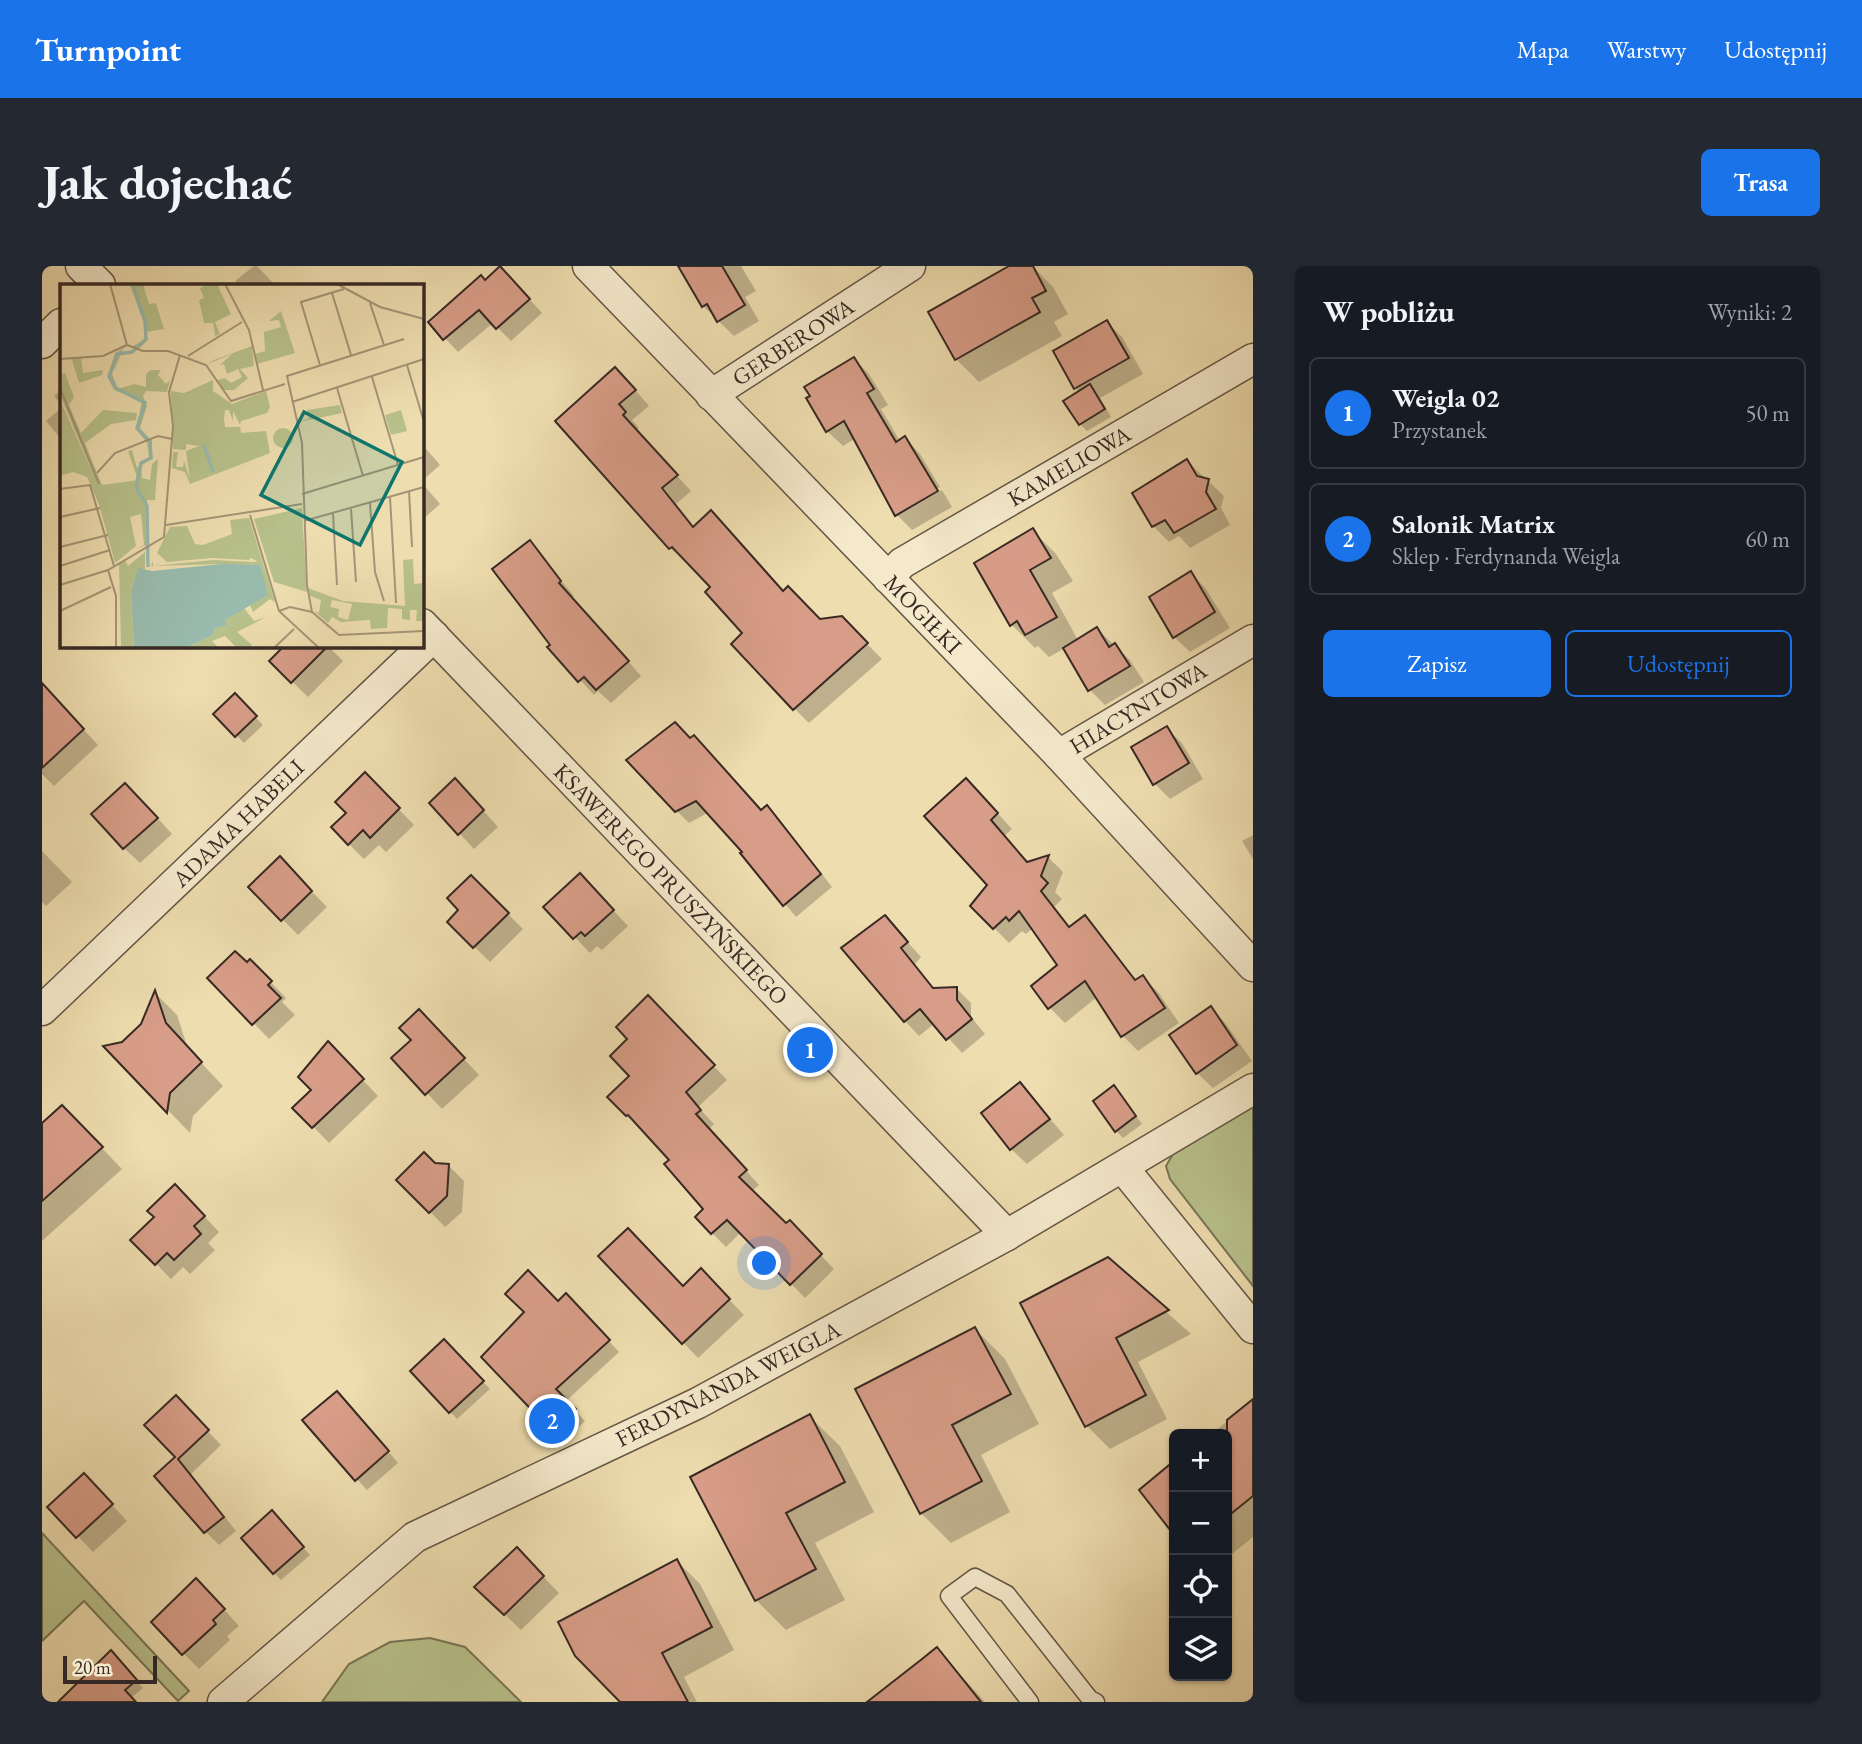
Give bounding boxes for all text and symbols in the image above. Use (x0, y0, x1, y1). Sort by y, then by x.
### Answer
text: Turnpoint (35, 28, 181, 71)
text: Mapa (1517, 34, 1569, 65)
text: Warstwy (1607, 34, 1686, 65)
text: Udostępnij (1724, 34, 1827, 65)
button: Trasa (1701, 149, 1820, 216)
text: Jak dojechać (42, 150, 292, 214)
inset map (60, 284, 424, 648)
street label: GERBEROWA (726, 291, 861, 393)
text: W pobliżu (1323, 292, 1454, 331)
text: Wyniki: 2 (1708, 297, 1792, 327)
text: Weigla 02 (1392, 381, 1499, 415)
text: 1 (1342, 398, 1354, 428)
text: 50 m (1745, 398, 1790, 428)
text: Przystanek (1392, 415, 1487, 445)
street label: KAMELIOWA (1002, 418, 1137, 513)
text: Salonik Matrix (1392, 507, 1555, 541)
text: 2 (1342, 524, 1354, 554)
text: 60 m (1745, 524, 1790, 554)
text: Sklep · Ferdynanda Weigla (1392, 541, 1620, 571)
street label: MOGIŁKI (878, 568, 969, 660)
button: Zapisz (1323, 630, 1551, 697)
button: Udostępnij (1565, 630, 1792, 697)
street label: HIACYNTOWA (1064, 655, 1213, 761)
street label: ADAMA HABELI (165, 752, 310, 894)
street label: KSAWEREGO PRUSZYŃSKIEGO (547, 757, 795, 1011)
pin: 1 (787, 1024, 833, 1076)
your location (747, 1246, 781, 1280)
street label: FERDYNANDA WEIGLA (610, 1314, 847, 1454)
pin: 2 (529, 1395, 575, 1447)
map controls (1169, 1429, 1232, 1681)
button: + (1169, 1429, 1232, 1492)
button: − (1169, 1492, 1232, 1555)
button: locate (1169, 1555, 1232, 1618)
button: layers (1169, 1618, 1232, 1681)
scale bar (63, 1653, 158, 1685)
text: 20 m (74, 1655, 111, 1680)

